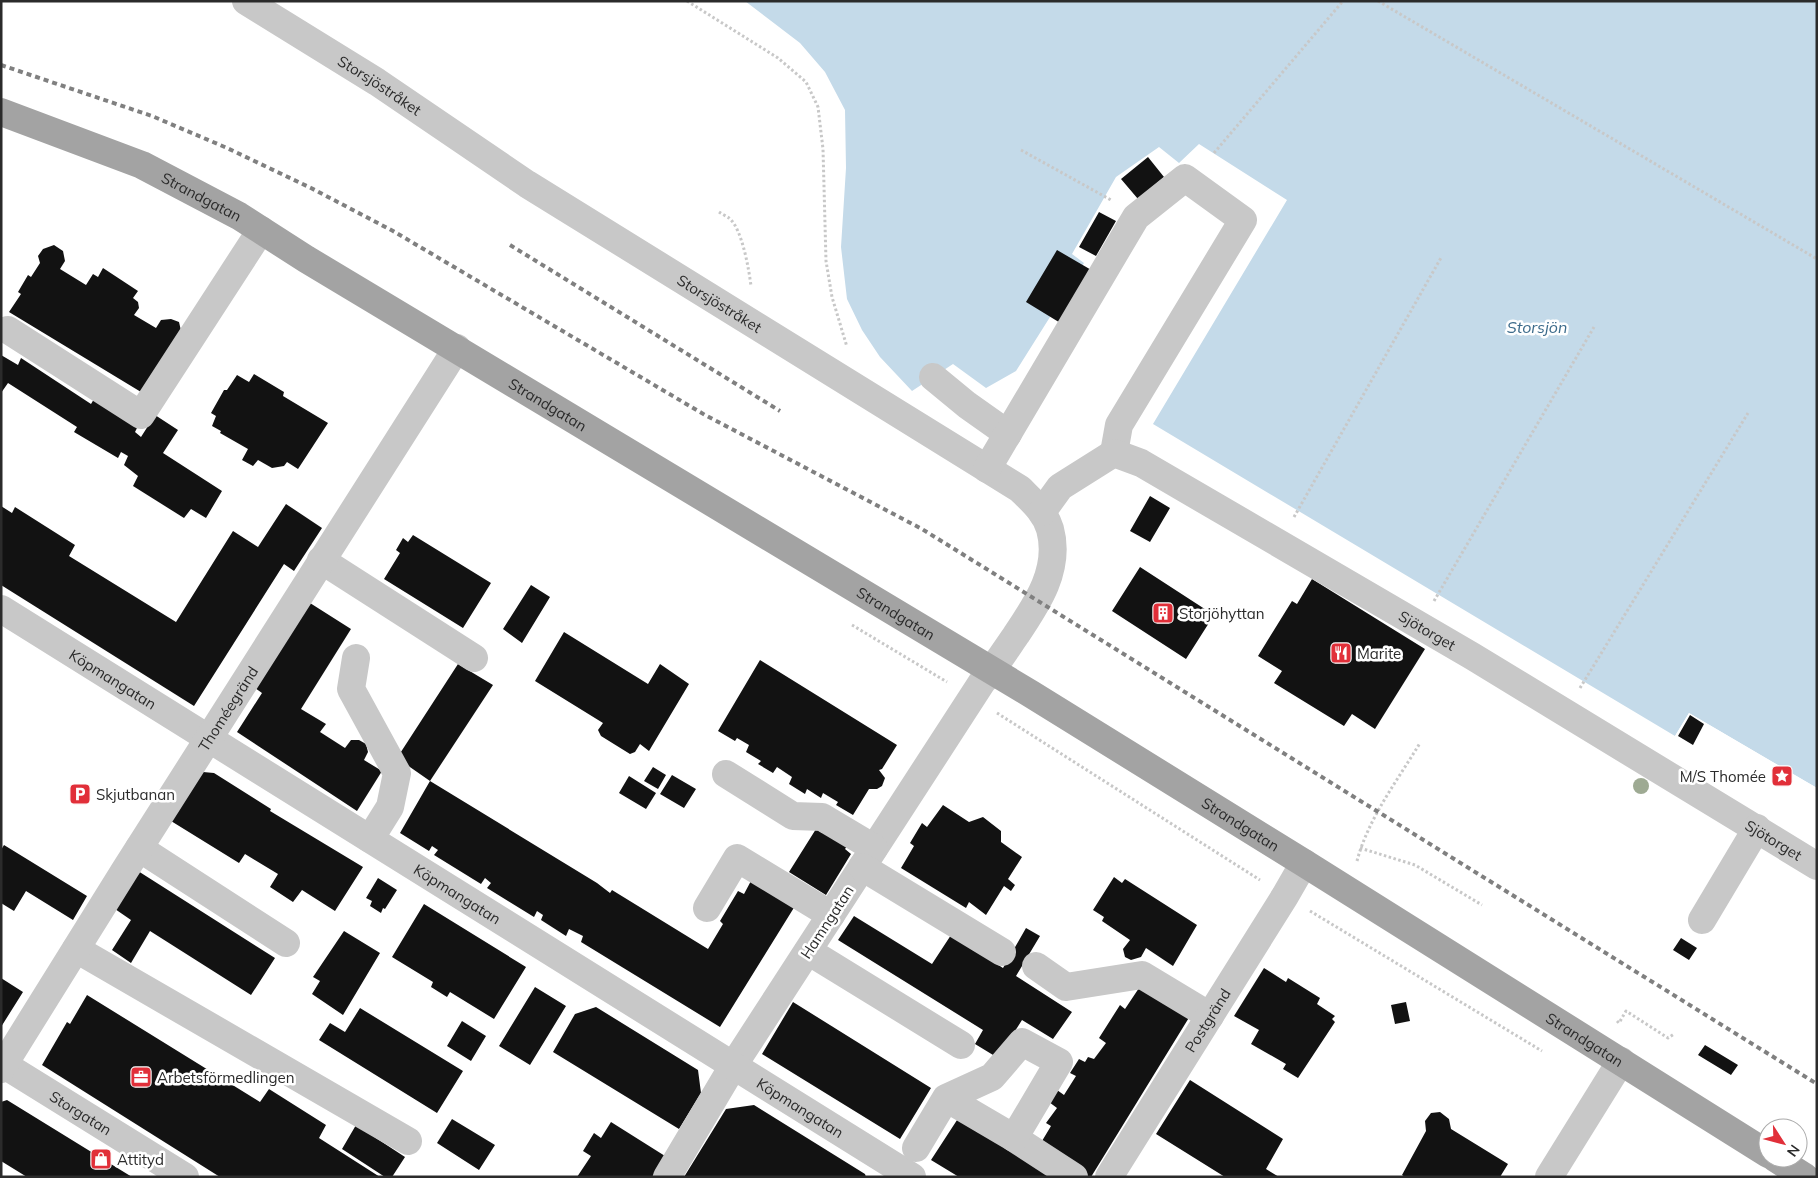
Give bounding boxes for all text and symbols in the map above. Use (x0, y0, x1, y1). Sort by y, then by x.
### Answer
street label: Storsjöstråket (334, 51, 425, 119)
street label: Strandgatan (158, 167, 245, 225)
street label: Storsjöstråket (674, 270, 766, 337)
water label: Storsjön (1507, 317, 1567, 337)
street label: Strandgatan (505, 373, 591, 435)
street label: Strandgatan (854, 582, 939, 644)
building icon: Storjöhyttan (1151, 601, 1175, 625)
place label: Storjöhyttan (1179, 604, 1265, 623)
street label: Sjötorget (1395, 606, 1459, 654)
restaurant icon: Marite (1329, 641, 1353, 665)
place label: Marite (1357, 644, 1401, 663)
street label: Köpmangatan (66, 645, 160, 713)
street label: Thoméegränd (194, 662, 262, 755)
place icon: M/S Thomée (1770, 764, 1794, 788)
place label: M/S Thomée (1680, 767, 1766, 786)
parking icon: Skjutbanan (68, 782, 92, 806)
place label: Skjutbanan (96, 785, 175, 804)
street label: Strandgatan (1198, 793, 1283, 855)
street label: Sjötorget (1742, 815, 1806, 864)
street label: Köpmangatan (410, 859, 505, 928)
street label: Hamngatan (796, 882, 858, 962)
street label: Postgränd (1180, 985, 1234, 1056)
street label: Strandgatan (1543, 1008, 1627, 1071)
office icon: Arbetsförmedlingen (129, 1065, 153, 1089)
place label: Arbetsförmedlingen (157, 1068, 294, 1087)
street label: Köpmangatan (753, 1073, 847, 1142)
street label: Storgatan (46, 1086, 115, 1139)
north arrow (1758, 1118, 1808, 1168)
text: N (1783, 1141, 1804, 1160)
shop icon: Attityd (89, 1147, 113, 1171)
place label: Attityd (117, 1150, 164, 1169)

